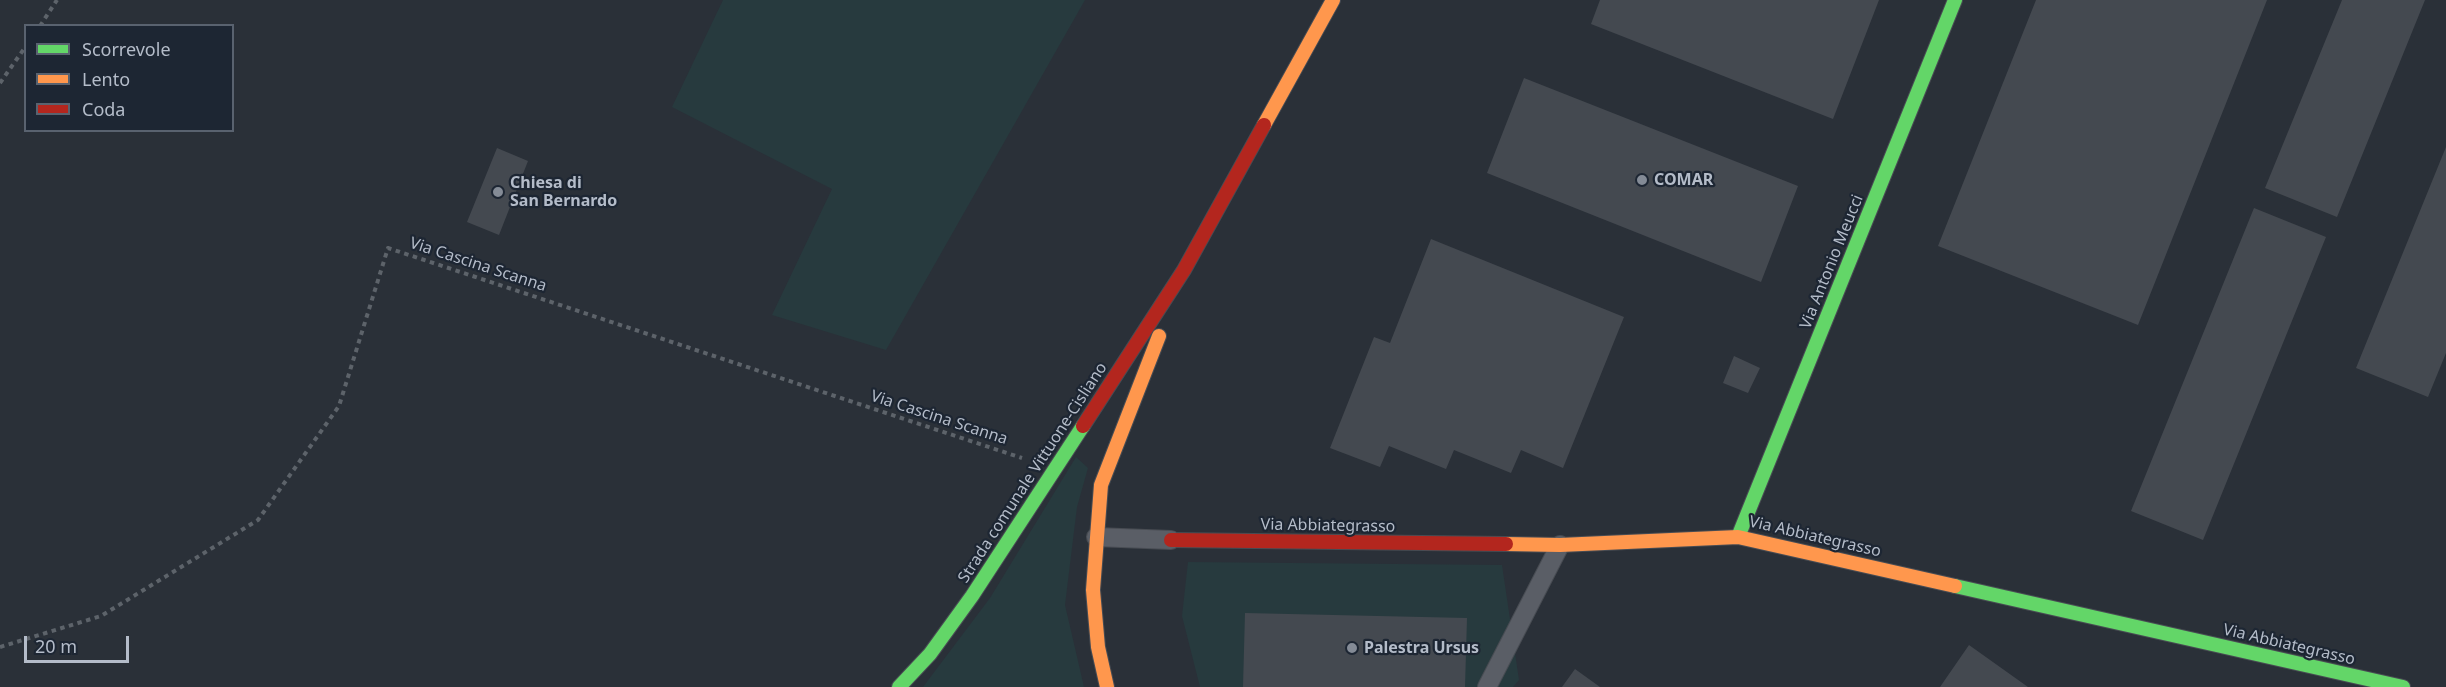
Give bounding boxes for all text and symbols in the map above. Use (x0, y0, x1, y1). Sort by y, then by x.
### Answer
legend (24, 24, 234, 132)
text: Scorrevole (82, 37, 171, 61)
text: Lento (82, 67, 130, 91)
text: Coda (82, 97, 125, 121)
place label: COMAR (1654, 170, 1713, 190)
place label: Chiesa di San Bernardo (510, 173, 617, 211)
marker: COMAR (1635, 173, 1649, 187)
marker: Chiesa di San Bernardo (491, 185, 505, 199)
street label: Via Antonio Meucci (1796, 192, 1868, 332)
street label: Via Cascina Scanna (407, 234, 549, 296)
street label: Strada comunale Vittuone-Cisliano (954, 359, 1112, 587)
street label: Via Cascina Scanna (868, 387, 1010, 449)
street label: Via Abbiategrasso (1747, 512, 1883, 562)
street label: Via Abbiategrasso (1260, 515, 1396, 537)
street label: Via Abbiategrasso (2221, 620, 2357, 670)
scale bar (27, 624, 132, 662)
text: 20 m (35, 634, 77, 658)
place label: Palestra Ursus (1364, 638, 1479, 658)
marker: Palestra Ursus (1345, 641, 1359, 655)

